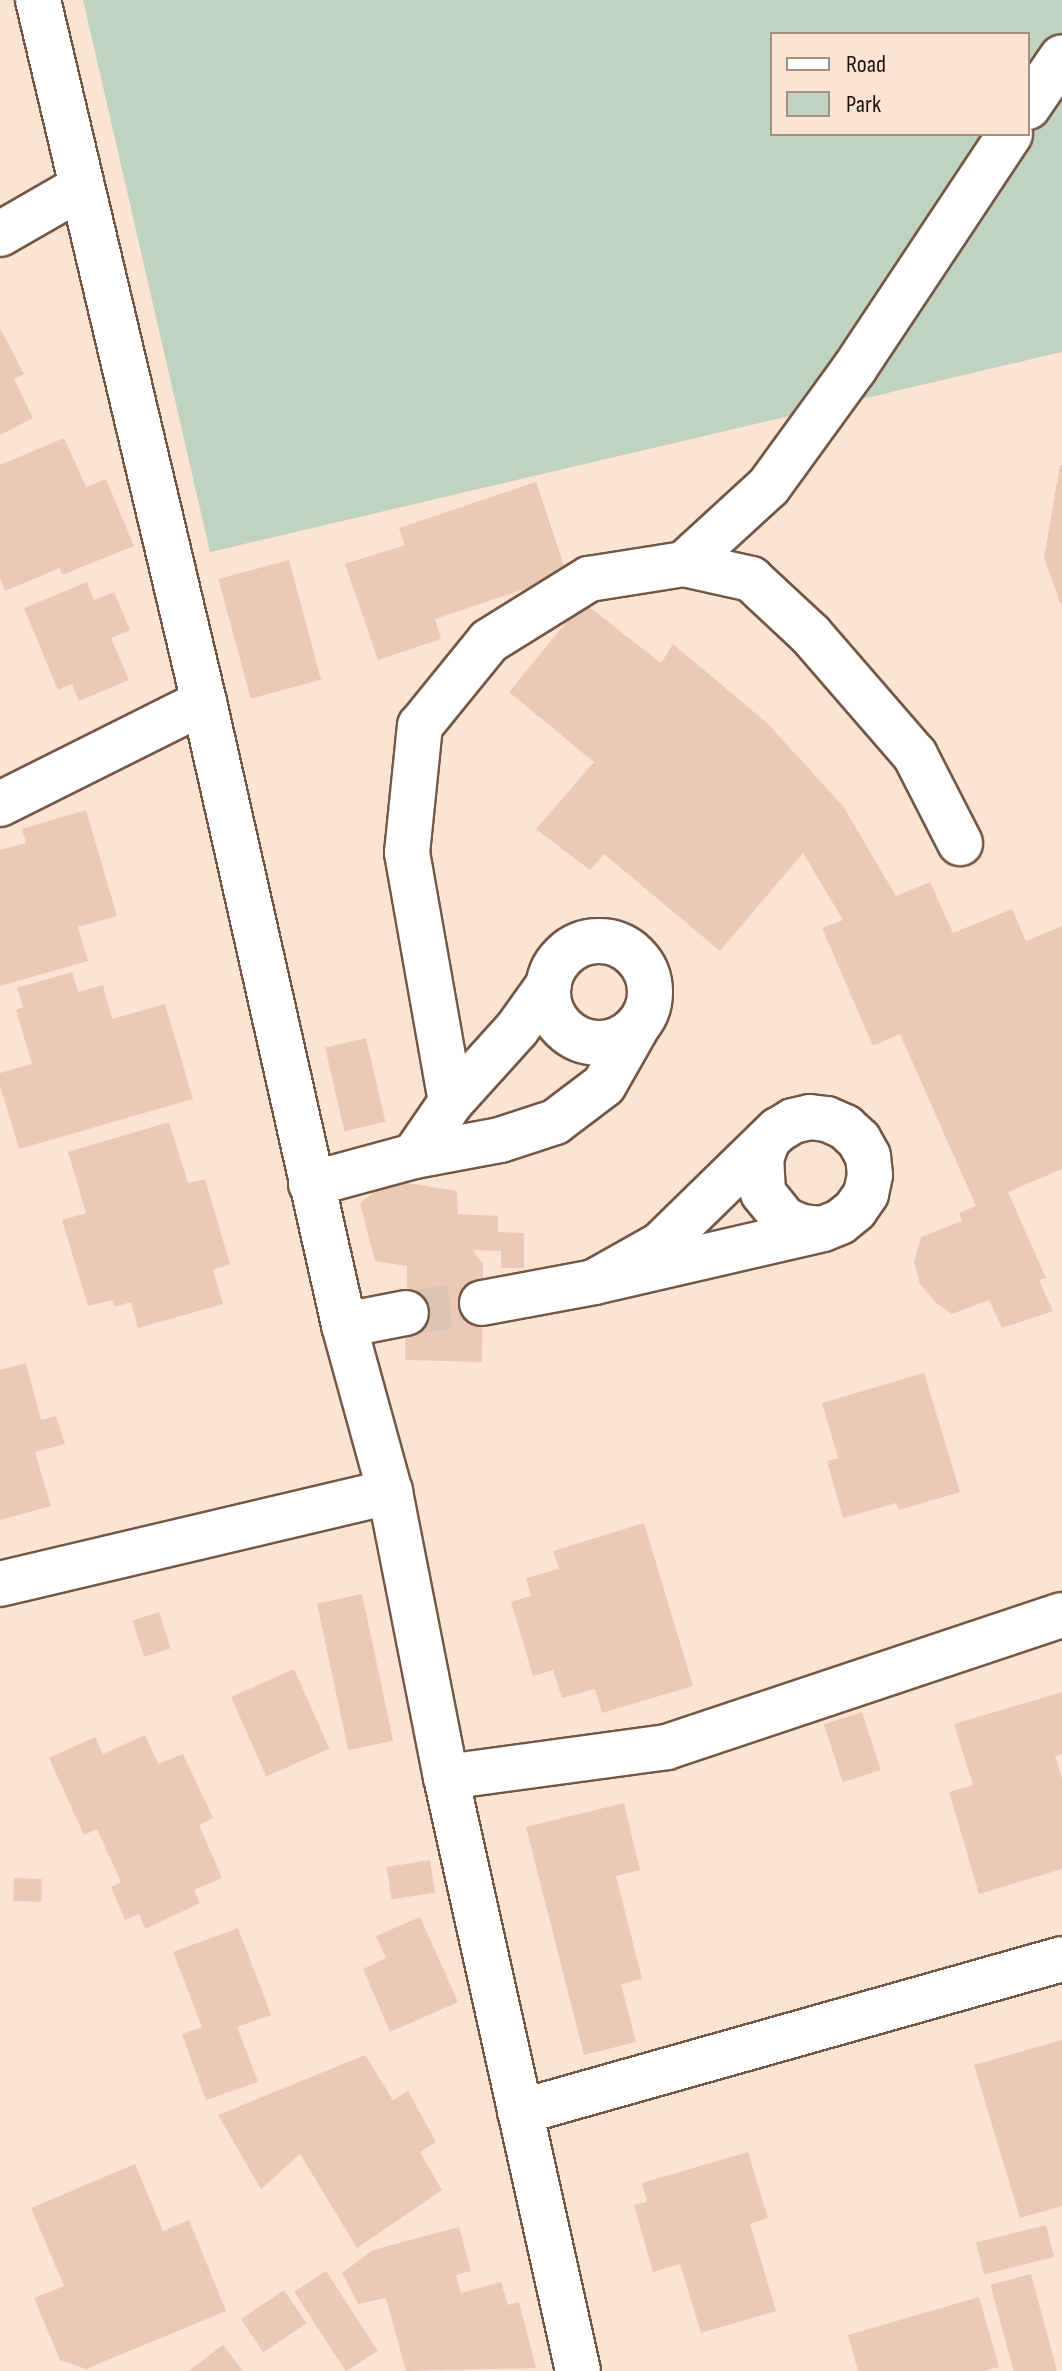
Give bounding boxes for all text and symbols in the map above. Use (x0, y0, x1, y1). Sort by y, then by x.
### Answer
legend (770, 32, 1030, 136)
text: Road (846, 50, 886, 79)
text: Park (846, 90, 881, 119)

